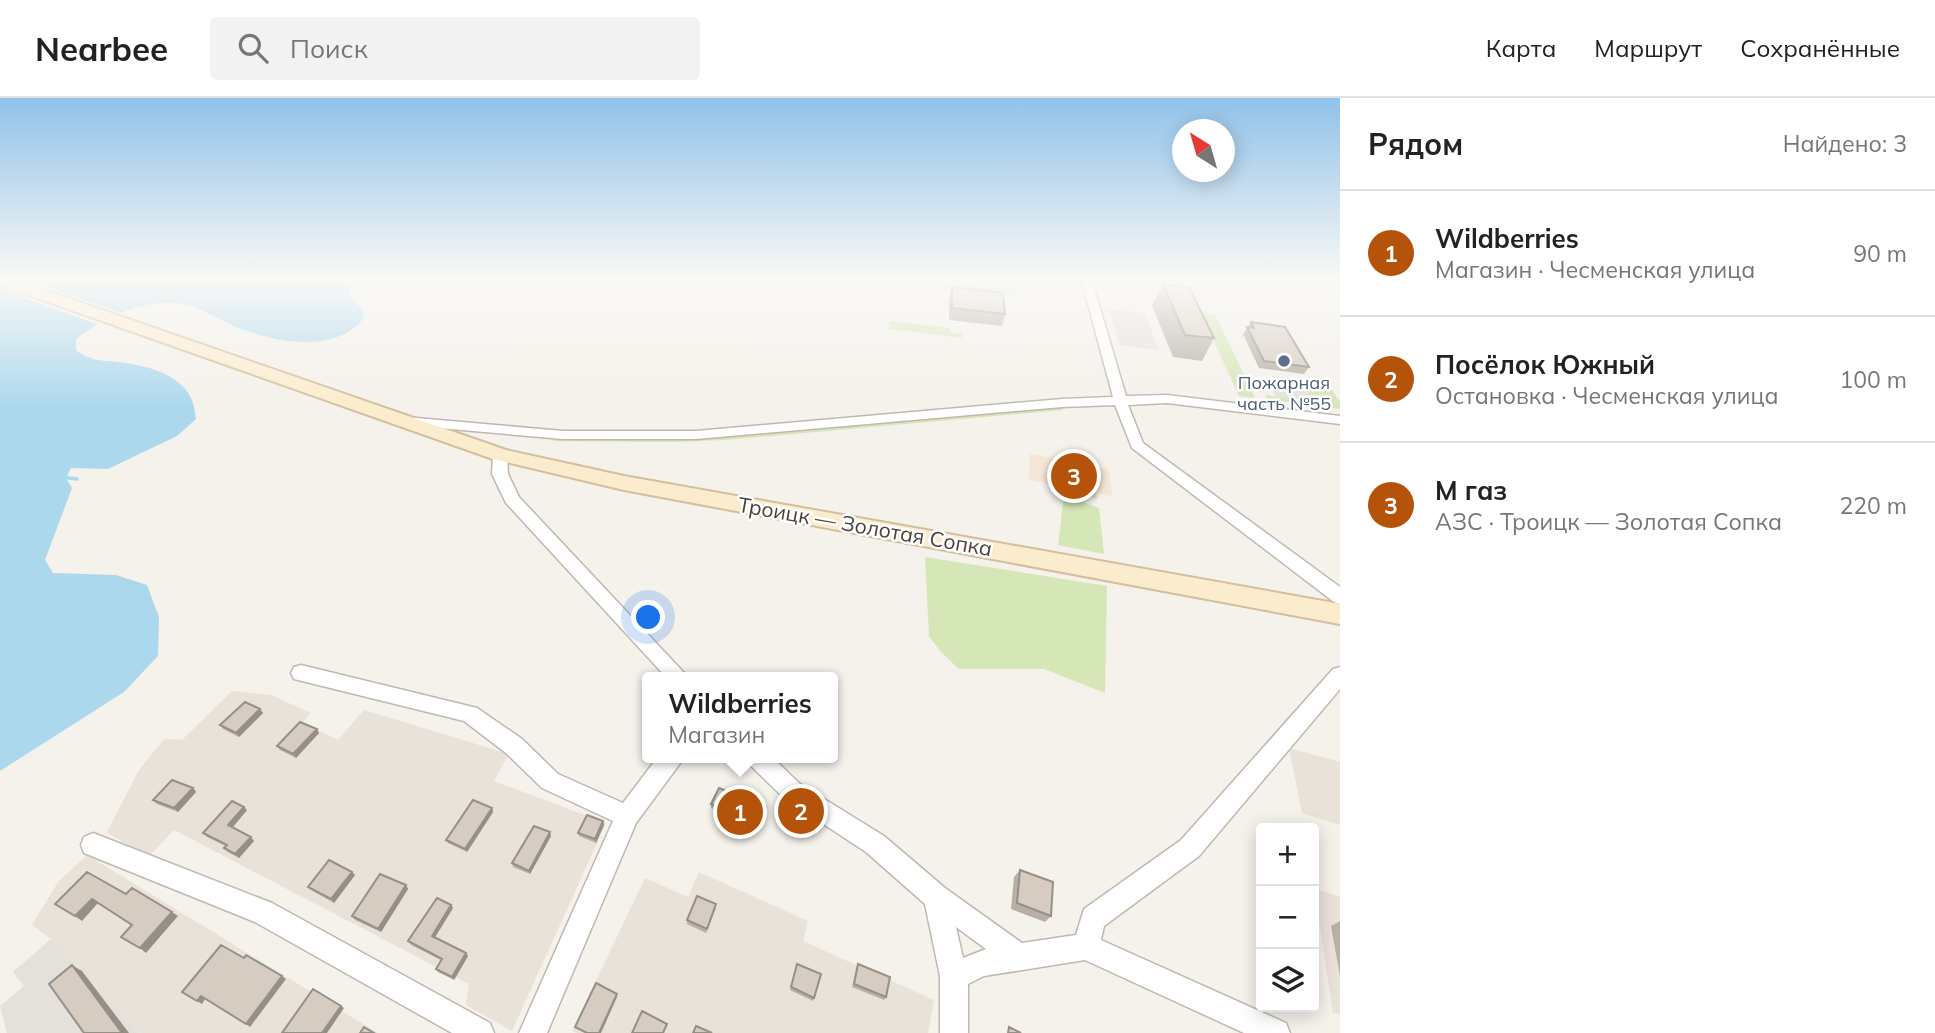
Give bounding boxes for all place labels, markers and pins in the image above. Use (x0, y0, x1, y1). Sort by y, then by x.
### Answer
marker: Пожарная часть №55 (1276, 353, 1292, 369)
place label: Пожарная часть №55 (1237, 371, 1331, 415)
pin: 3 (1051, 450, 1097, 502)
pin: 2 (778, 785, 824, 837)
pin: 1 (717, 786, 763, 838)

